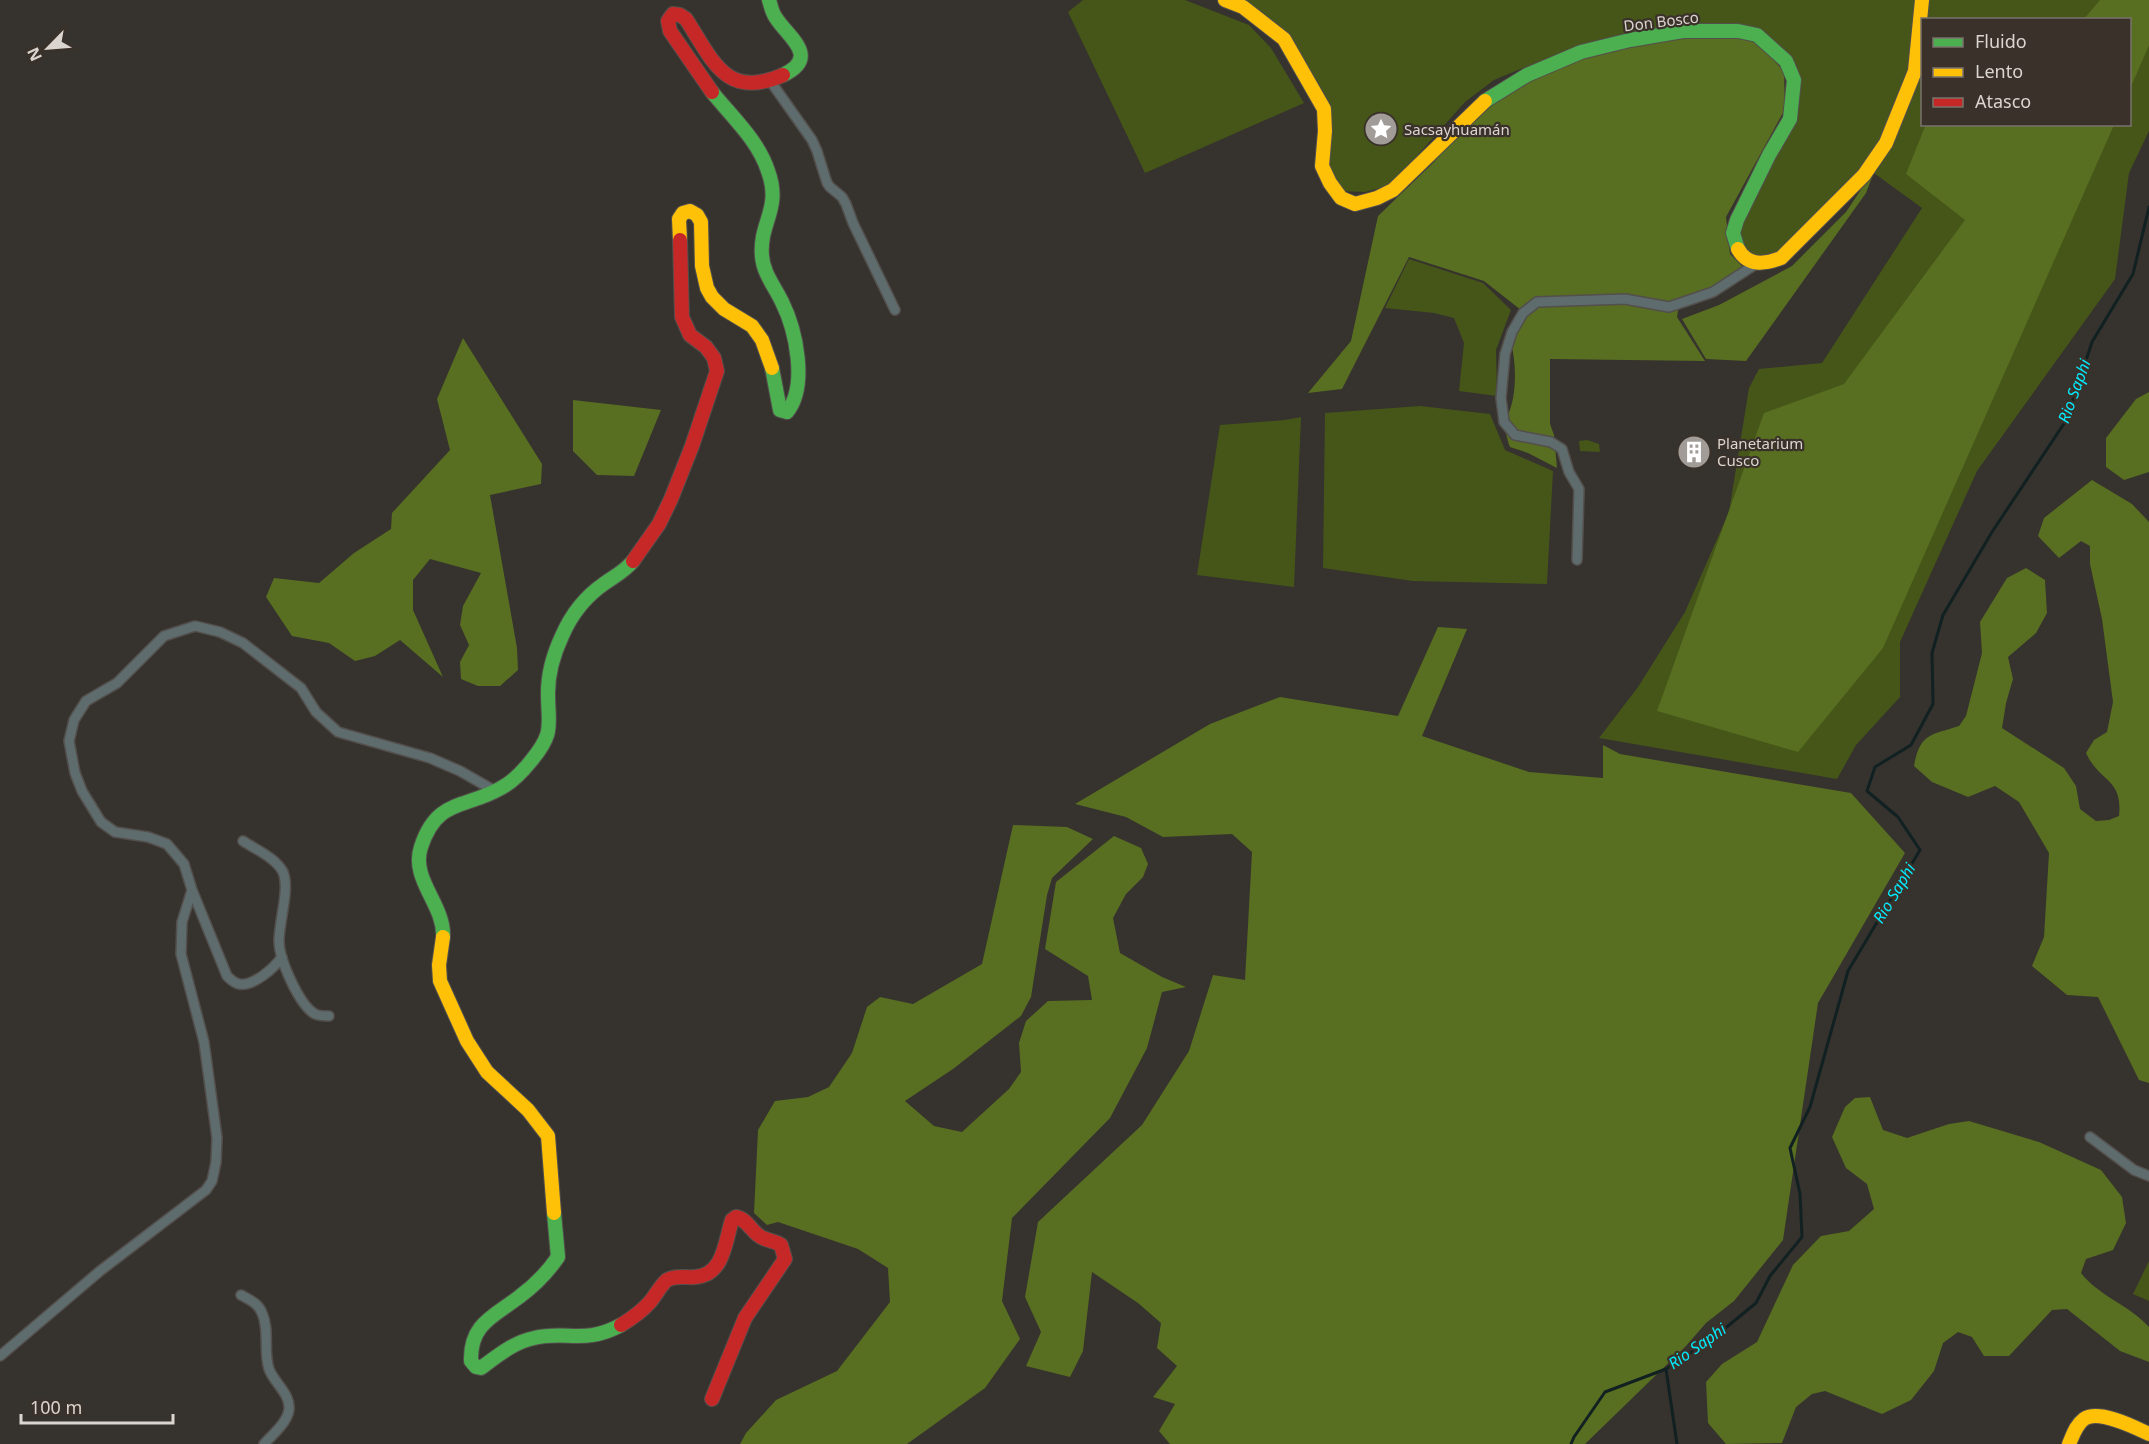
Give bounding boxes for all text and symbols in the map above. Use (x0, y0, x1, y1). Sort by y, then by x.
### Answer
street label: Don Bosco (1622, 6, 1700, 36)
north arrow (18, 18, 78, 78)
legend (1921, 18, 2131, 126)
text: Fluido (1975, 29, 2027, 53)
text: N (22, 44, 47, 65)
text: Lento (1975, 59, 2023, 83)
text: Atasco (1975, 89, 2031, 113)
place icon: Sacsayhuamán (1363, 111, 1399, 147)
place label: Sacsayhuamán (1404, 119, 1510, 139)
water label: Rio Saphi (2052, 355, 2096, 426)
place label: Planetarium Cusco (1717, 433, 1803, 470)
building icon: Planetarium Cusco (1676, 434, 1712, 470)
water label: Rio Saphi (1867, 858, 1921, 927)
water label: Rio Saphi (1664, 1317, 1731, 1374)
scale bar (21, 1387, 172, 1425)
text: 100 m (30, 1395, 82, 1419)

